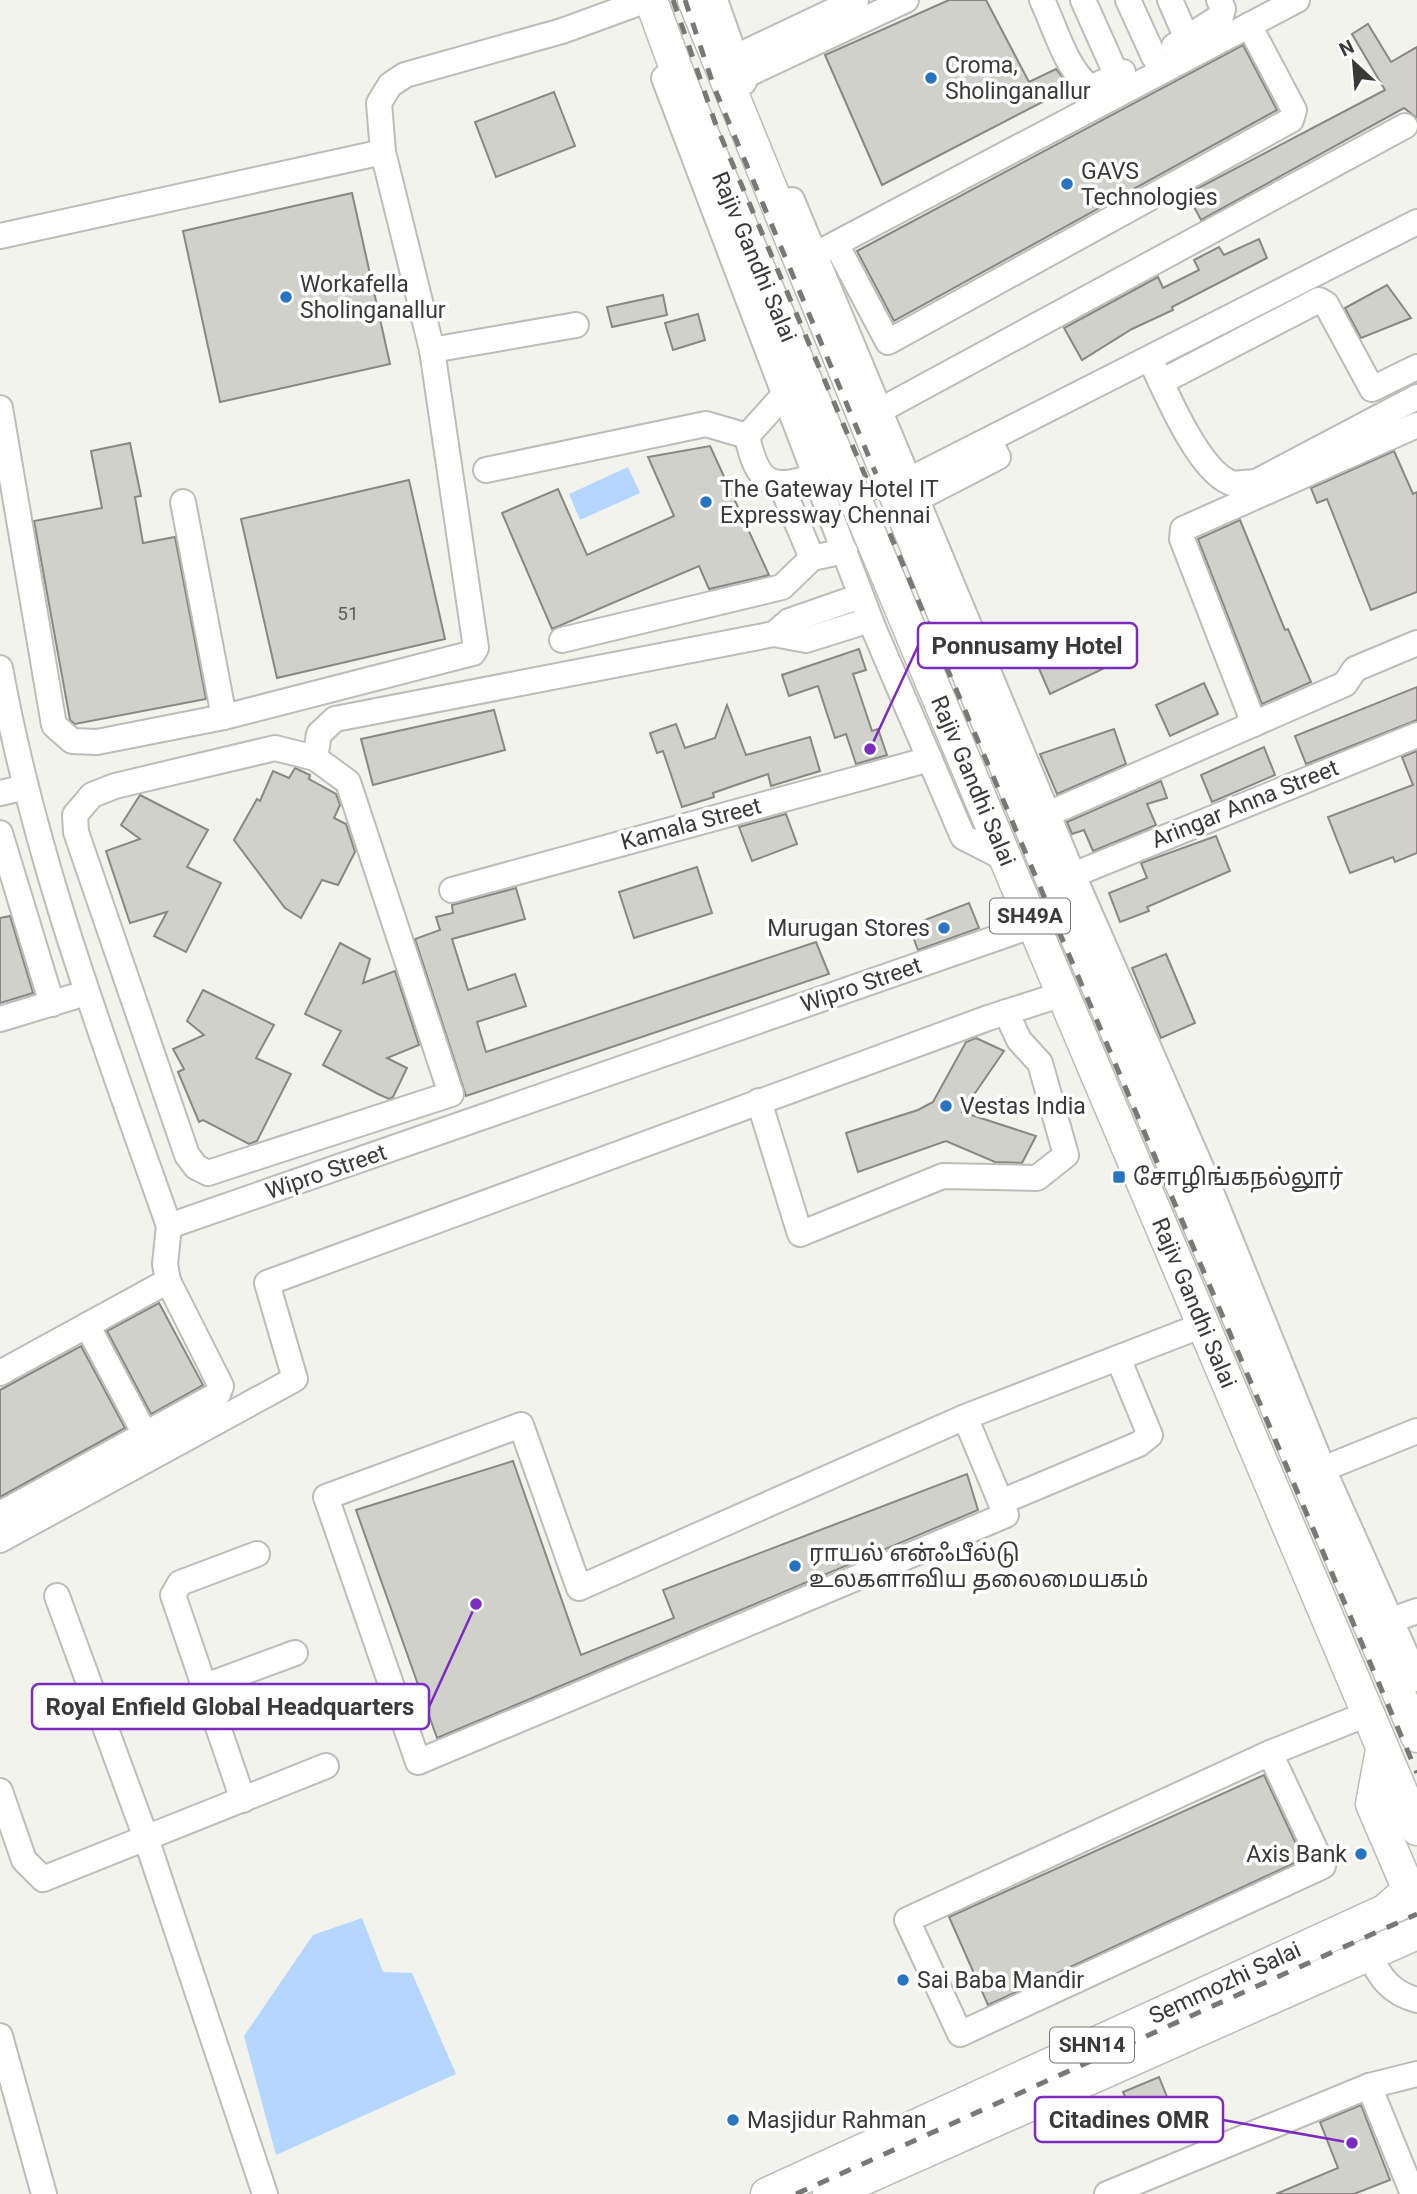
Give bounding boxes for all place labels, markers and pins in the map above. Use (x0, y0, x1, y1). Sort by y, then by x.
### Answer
place label: Croma, Sholinganallur (945, 52, 1091, 105)
marker: Croma, Sholinganallur (923, 70, 939, 86)
place label: GAVS Technologies (1081, 158, 1218, 211)
marker: GAVS Technologies (1059, 176, 1075, 192)
place label: Workafella Sholinganallur (300, 271, 446, 324)
marker: Workafella Sholinganallur (278, 289, 294, 305)
place label: The Gateway Hotel IT Expressway Chennai (720, 476, 939, 529)
marker: The Gateway Hotel IT Expressway Chennai (698, 494, 714, 510)
callout: Ponnusamy Hotel (918, 623, 1137, 668)
place label: Murugan Stores (767, 915, 930, 942)
marker: Murugan Stores (936, 920, 952, 936)
place label: Vestas India (960, 1093, 1086, 1120)
marker: Vestas India (938, 1098, 954, 1114)
place label: சோழிங்கநல்லூர் (1133, 1164, 1343, 1193)
marker: சோழிங்கநல்லூர் (1111, 1169, 1127, 1185)
place label: ராயல் என்ஃபீல்டு உலகளாவிய தலைமையகம் (809, 1540, 1149, 1594)
marker: ராயல் என்ஃபீல்டு உலகளாவிய தலைமையகம் (787, 1558, 803, 1574)
callout: Royal Enfield Global Headquarters (32, 1684, 429, 1729)
place label: Axis Bank (1246, 1841, 1347, 1868)
marker: Axis Bank (1353, 1846, 1369, 1862)
place label: Sai Baba Mandir (917, 1967, 1084, 1994)
marker: Sai Baba Mandir (895, 1972, 911, 1988)
callout: Citadines OMR (1035, 2097, 1223, 2142)
place label: Masjidur Rahman (747, 2107, 926, 2134)
marker: Masjidur Rahman (725, 2112, 741, 2128)

